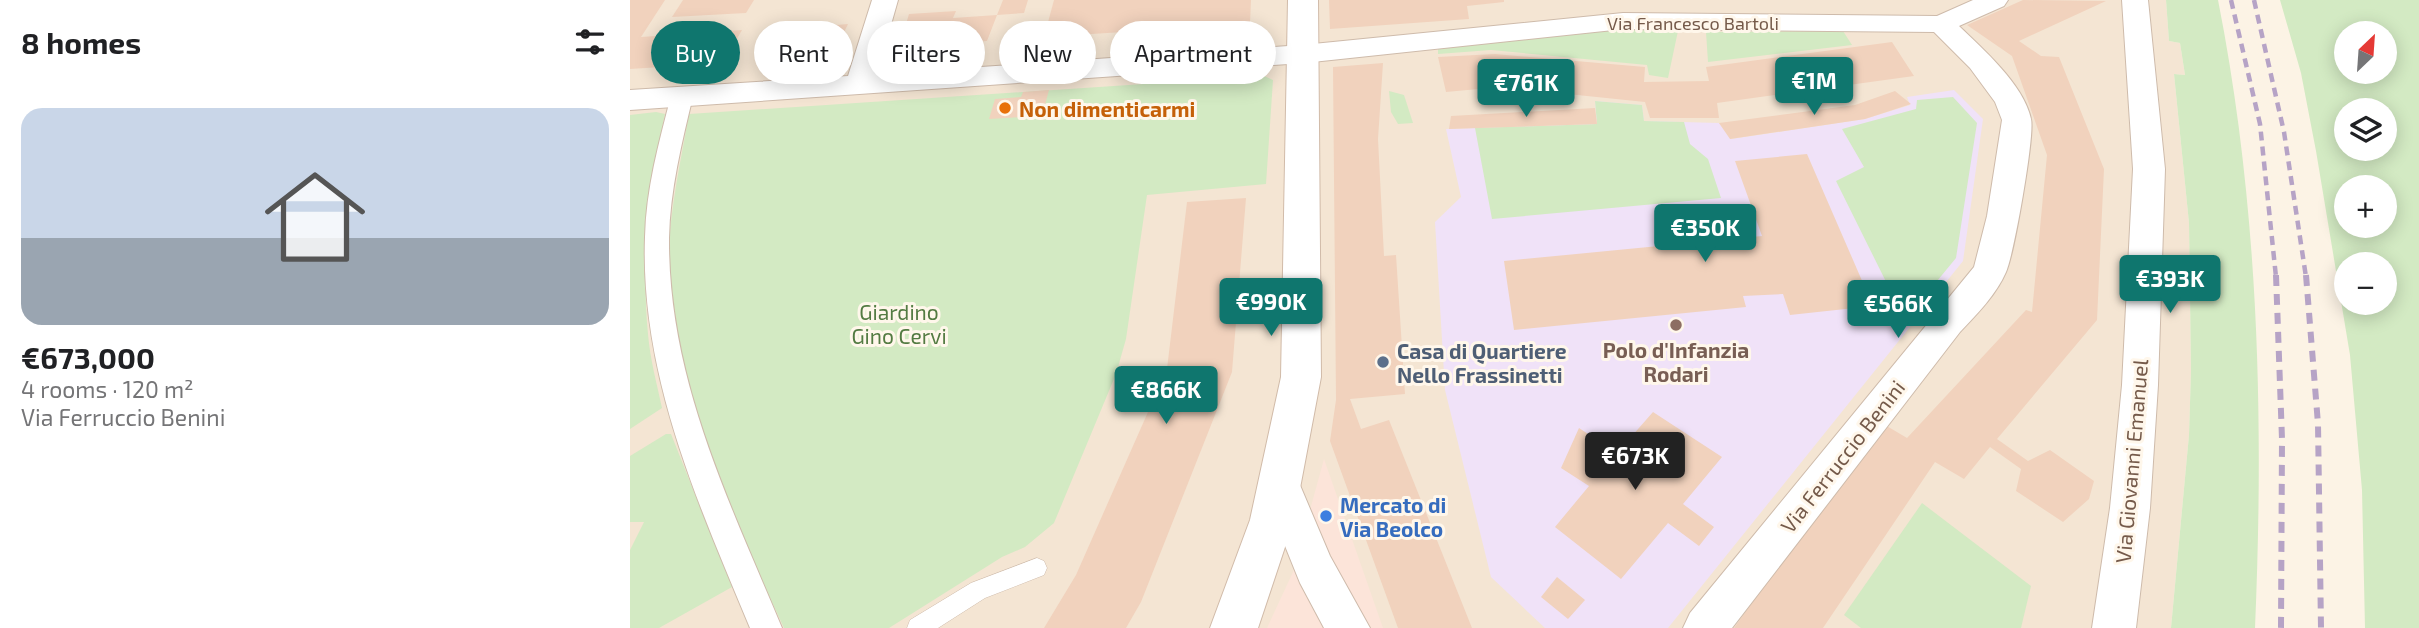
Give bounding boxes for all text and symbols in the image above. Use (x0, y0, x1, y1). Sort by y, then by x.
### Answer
street label: Via Francesco Bartoli (1607, 12, 1779, 34)
chip: Buy (651, 21, 740, 84)
chip: Rent (754, 21, 853, 84)
chip: Filters (867, 21, 985, 84)
chip: New (999, 21, 1096, 84)
chip: Apartment (1110, 21, 1276, 84)
north arrow (2334, 21, 2398, 84)
map controls (2334, 21, 2397, 315)
icon: filters (571, 23, 609, 61)
text: 8 homes (21, 24, 141, 60)
pin: €1M (1780, 58, 1848, 117)
pin: €761K (1477, 60, 1575, 119)
text: €1M (1791, 66, 1837, 94)
text: €761K (1494, 68, 1559, 96)
place label: Non dimenticarmi (1019, 96, 1195, 121)
button: layers (2334, 98, 2397, 161)
marker: Non dimenticarmi (997, 100, 1013, 116)
icon: home (252, 154, 378, 280)
button: + (2334, 175, 2397, 238)
pin: €350K (1656, 204, 1754, 264)
text: €350K (1670, 213, 1740, 241)
button: − (2334, 252, 2397, 315)
pin: €393K (2121, 256, 2219, 315)
text: €393K (2135, 264, 2205, 292)
pin: €990K (1222, 278, 1320, 338)
pin: €566K (1849, 280, 1947, 340)
text: €990K (1235, 287, 1307, 315)
text: €566K (1863, 289, 1933, 317)
park label: Giardino Gino Cervi (851, 299, 947, 348)
marker: Polo d'Infanzia Rodari (1668, 317, 1684, 333)
place label: Polo d'Infanzia Rodari (1603, 337, 1749, 386)
place label: Casa di Quartiere Nello Frassinetti (1397, 338, 1567, 387)
text: €673,000 (21, 339, 155, 375)
marker: Casa di Quartiere Nello Frassinetti (1375, 354, 1391, 370)
street label: Via Giovanni Emanuel (2110, 357, 2152, 564)
pin: €866K (1117, 366, 1215, 426)
text: 4 rooms · 120 m² (21, 375, 194, 403)
text: €866K (1131, 375, 1201, 403)
street label: Via Ferruccio Benini (1775, 375, 1909, 537)
text: Via Ferruccio Benini (21, 403, 225, 431)
pin: €673K (1586, 433, 1684, 492)
text: €673K (1601, 441, 1669, 469)
place label: Mercato di Via Beolco (1340, 492, 1446, 541)
marker: Mercato di Via Beolco (1318, 508, 1334, 524)

